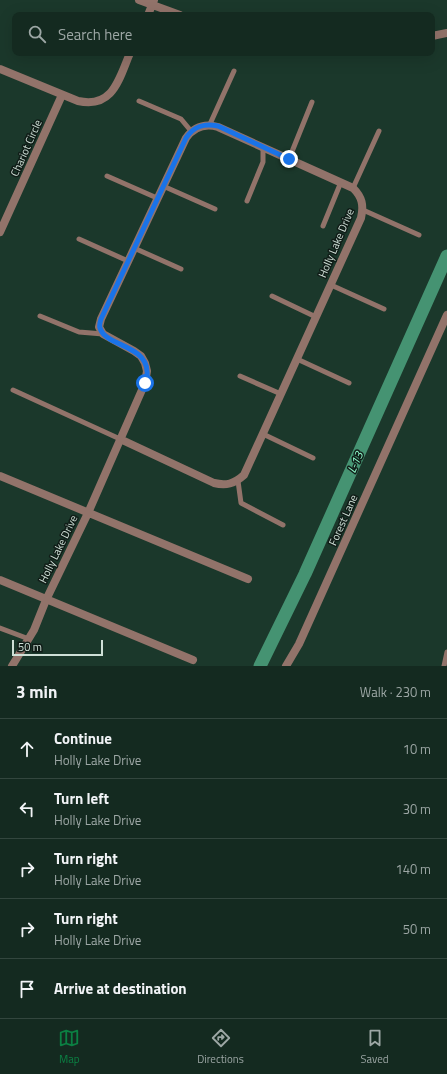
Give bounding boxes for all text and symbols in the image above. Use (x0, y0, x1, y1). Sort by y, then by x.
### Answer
search box (12, 12, 435, 56)
icon: search (26, 23, 48, 45)
text: Search here (58, 23, 132, 46)
street label: Chariot Circle (6, 117, 46, 179)
route end (280, 150, 298, 168)
street label: Holly Lake Drive (314, 205, 358, 280)
route start (136, 374, 154, 392)
water label: L-13 (342, 447, 369, 476)
street label: Forest Lane (325, 492, 362, 548)
street label: Holly Lake Drive (35, 512, 82, 586)
scale bar (12, 638, 103, 657)
text: 50 m (18, 639, 42, 655)
text: 3 min (16, 679, 57, 705)
text: Walk · 230 m (360, 682, 431, 702)
text: Continue (54, 727, 112, 750)
icon: ahead (16, 738, 38, 760)
text: 10 m (403, 739, 431, 759)
text: Holly Lake Drive (54, 750, 141, 770)
text: Turn left (54, 787, 109, 810)
icon: left (16, 798, 38, 820)
text: 30 m (403, 799, 431, 819)
text: Holly Lake Drive (54, 810, 141, 830)
text: Turn right (54, 847, 118, 870)
icon: right (16, 858, 38, 880)
text: 140 m (395, 859, 431, 879)
text: Holly Lake Drive (54, 870, 141, 890)
text: Turn right (54, 907, 118, 930)
icon: right (16, 918, 38, 940)
text: 50 m (403, 919, 431, 939)
text: Holly Lake Drive (54, 930, 141, 950)
text: Arrive at destination (54, 977, 187, 1000)
icon: arrive (16, 978, 38, 1000)
tab: Map (58, 1027, 80, 1067)
tab: Directions (197, 1027, 244, 1067)
tab: Saved (361, 1027, 389, 1067)

